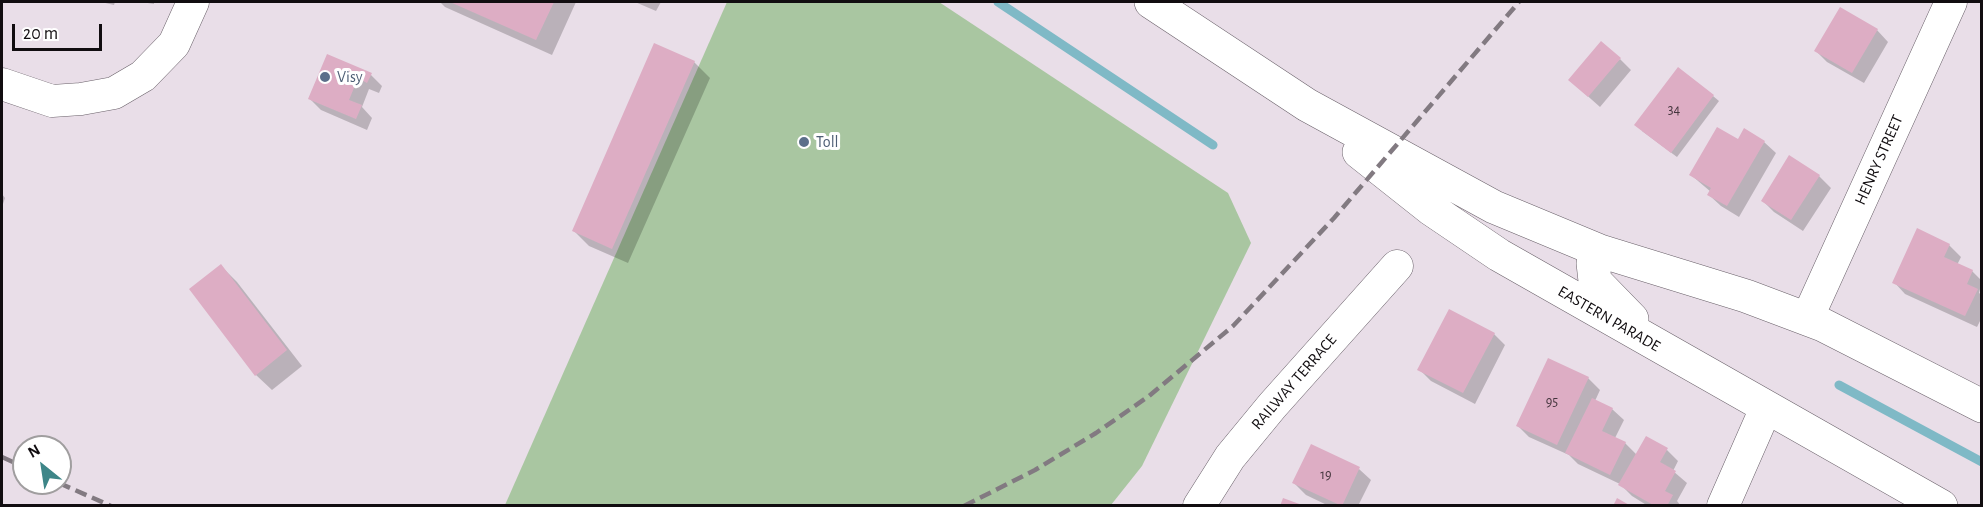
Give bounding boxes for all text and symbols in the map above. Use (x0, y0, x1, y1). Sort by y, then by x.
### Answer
scale bar (15, 12, 105, 50)
text: 20 m (23, 25, 58, 43)
place label: Visy (337, 67, 363, 87)
marker: Visy (318, 70, 332, 84)
house number: 34 (1668, 102, 1680, 118)
street label: HENRY STREET (1851, 112, 1907, 208)
place label: Toll (816, 132, 839, 152)
marker: Toll (797, 135, 811, 149)
street label: EASTERN PARADE (1554, 282, 1664, 356)
street label: RAILWAY TERRACE (1247, 330, 1341, 434)
house number: 95 (1546, 394, 1558, 410)
north arrow (12, 435, 72, 495)
text: N (25, 441, 43, 461)
house number: 19 (1320, 467, 1332, 483)

